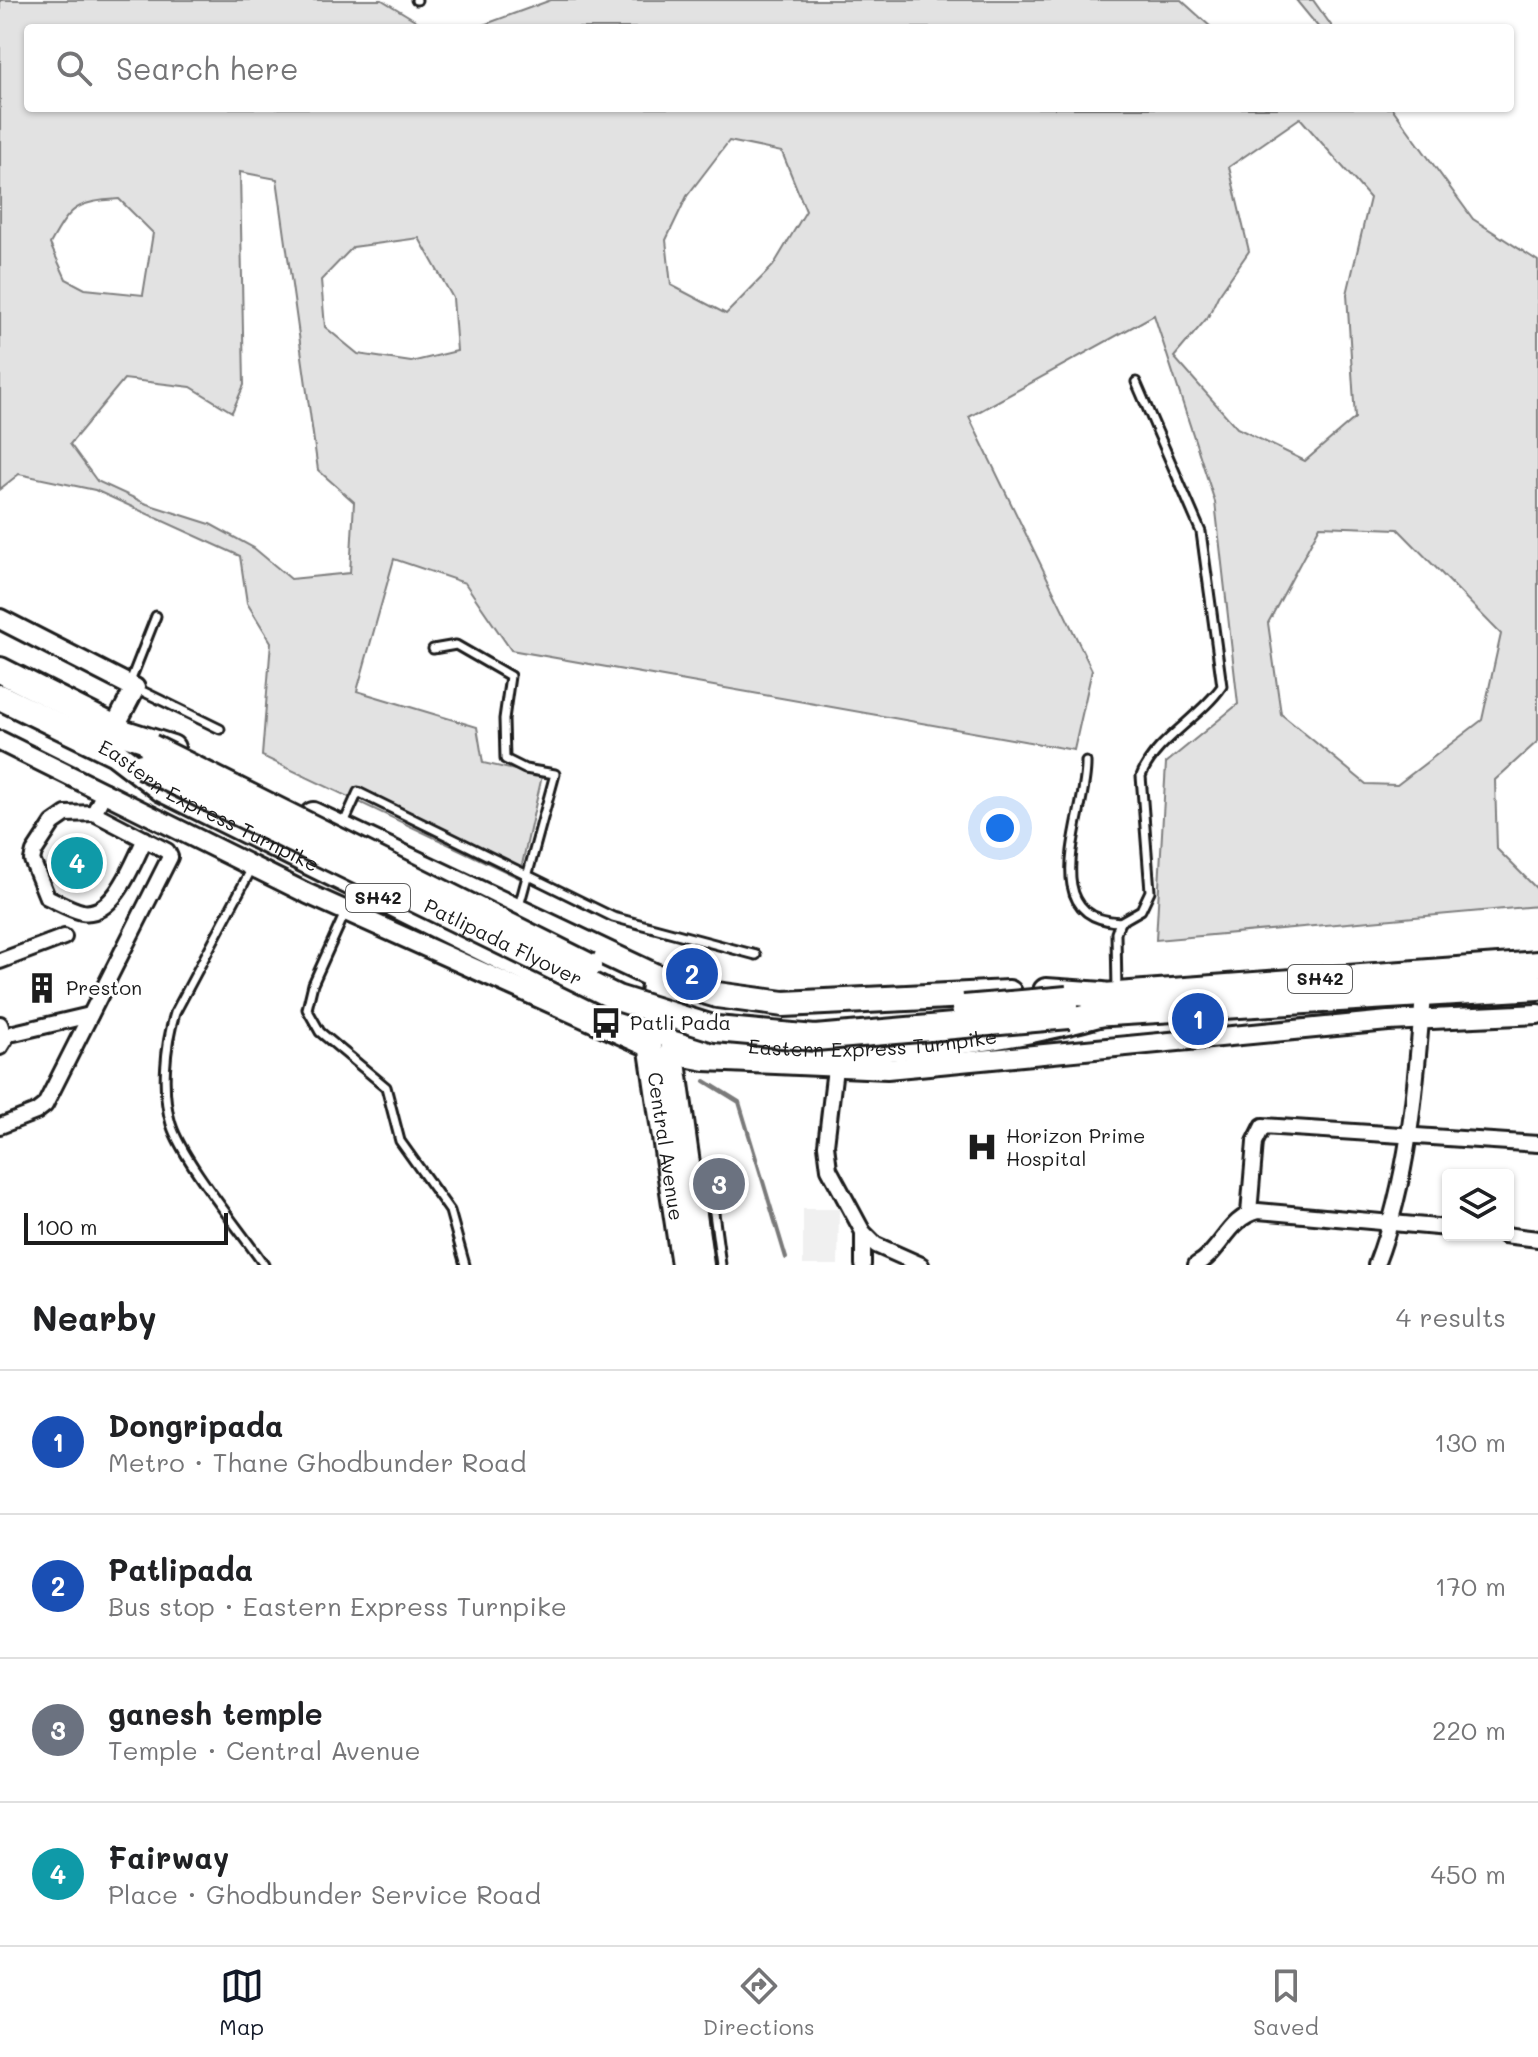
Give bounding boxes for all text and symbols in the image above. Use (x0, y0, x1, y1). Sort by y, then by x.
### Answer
search box (24, 24, 1514, 112)
icon: search (52, 46, 96, 90)
text: Search here (116, 48, 299, 88)
street label: Eastern Express Turnpike (95, 733, 324, 877)
your location (980, 808, 1020, 848)
pin: 4 (51, 833, 103, 893)
road number: SH42 (346, 884, 410, 912)
street label: Patlipada Flyover (420, 892, 587, 991)
pin: 2 (666, 944, 718, 1004)
road number: SH42 (1288, 965, 1352, 993)
building icon: Preston (25, 971, 59, 1005)
place label: Preston (66, 974, 142, 1000)
pin: 1 (1172, 989, 1224, 1049)
bus stop icon: Patli Pada (589, 1006, 623, 1040)
place label: Patli Pada (630, 1009, 731, 1035)
street label: Eastern Express Turnpike (747, 1022, 999, 1062)
street label: Central Avenue (642, 1070, 690, 1222)
place label: Horizon Prime Hospital (1006, 1122, 1145, 1171)
hospital icon: Horizon Prime Hospital (965, 1130, 999, 1164)
pin: 3 (693, 1154, 745, 1214)
map controls (1442, 1169, 1514, 1241)
button: layers (1442, 1169, 1514, 1241)
scale bar (24, 1209, 228, 1245)
text: 100 m (36, 1212, 98, 1241)
text: Nearby (32, 1295, 157, 1340)
text: 4 results (1396, 1300, 1506, 1334)
text: Dongripada (108, 1405, 283, 1445)
text: 1 (52, 1425, 64, 1459)
text: 130 m (1434, 1425, 1506, 1459)
text: Metro · Thane Ghodbunder Road (108, 1445, 527, 1479)
text: Patlipada (108, 1549, 253, 1589)
text: 2 (51, 1569, 65, 1603)
text: 170 m (1435, 1569, 1506, 1603)
text: Bus stop · Eastern Express Turnpike (108, 1589, 567, 1623)
text: ganesh temple (108, 1693, 323, 1733)
text: 3 (50, 1713, 66, 1747)
text: 220 m (1432, 1713, 1506, 1747)
text: Temple · Central Avenue (108, 1733, 421, 1767)
text: Fairway (108, 1837, 229, 1877)
text: 4 (50, 1857, 66, 1891)
text: 450 m (1430, 1857, 1506, 1891)
text: Place · Ghodbunder Service Road (108, 1877, 541, 1911)
tab: Map (219, 1964, 264, 2041)
tab: Directions (703, 1964, 815, 2041)
tab: Saved (1253, 1964, 1319, 2041)

